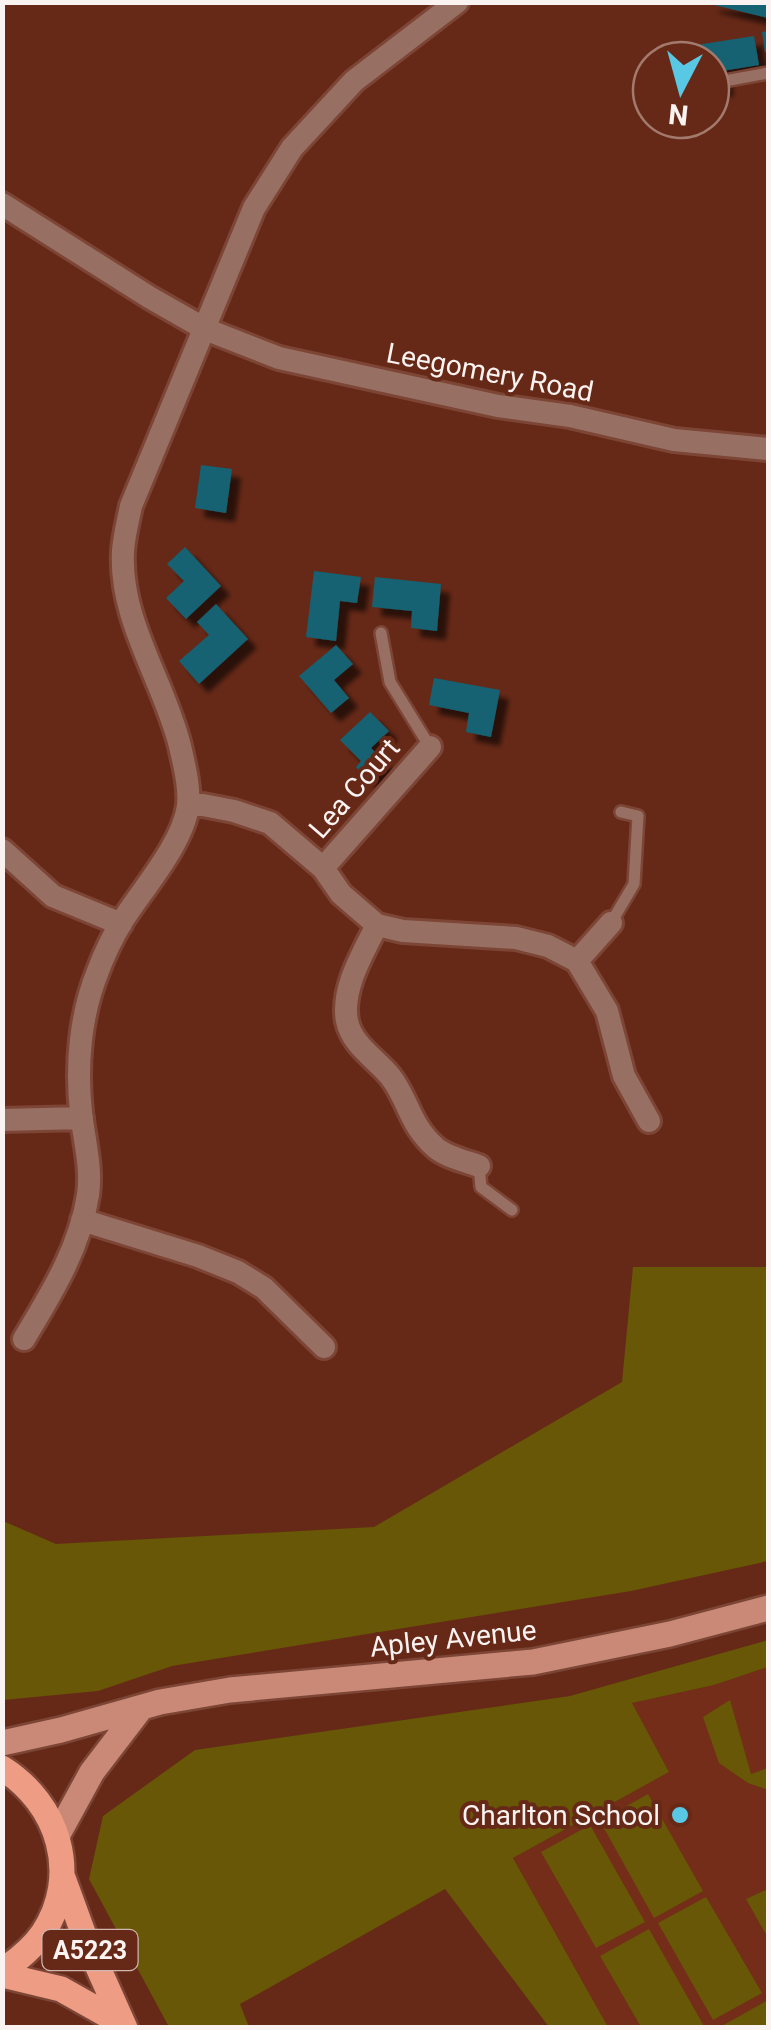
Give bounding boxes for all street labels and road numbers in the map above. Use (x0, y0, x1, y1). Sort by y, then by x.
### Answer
street label: Leegomery Road (384, 336, 596, 409)
street label: Lea Court (302, 732, 407, 845)
street label: Apley Avenue (368, 1613, 538, 1664)
road number: A5223 (42, 1930, 138, 1970)

